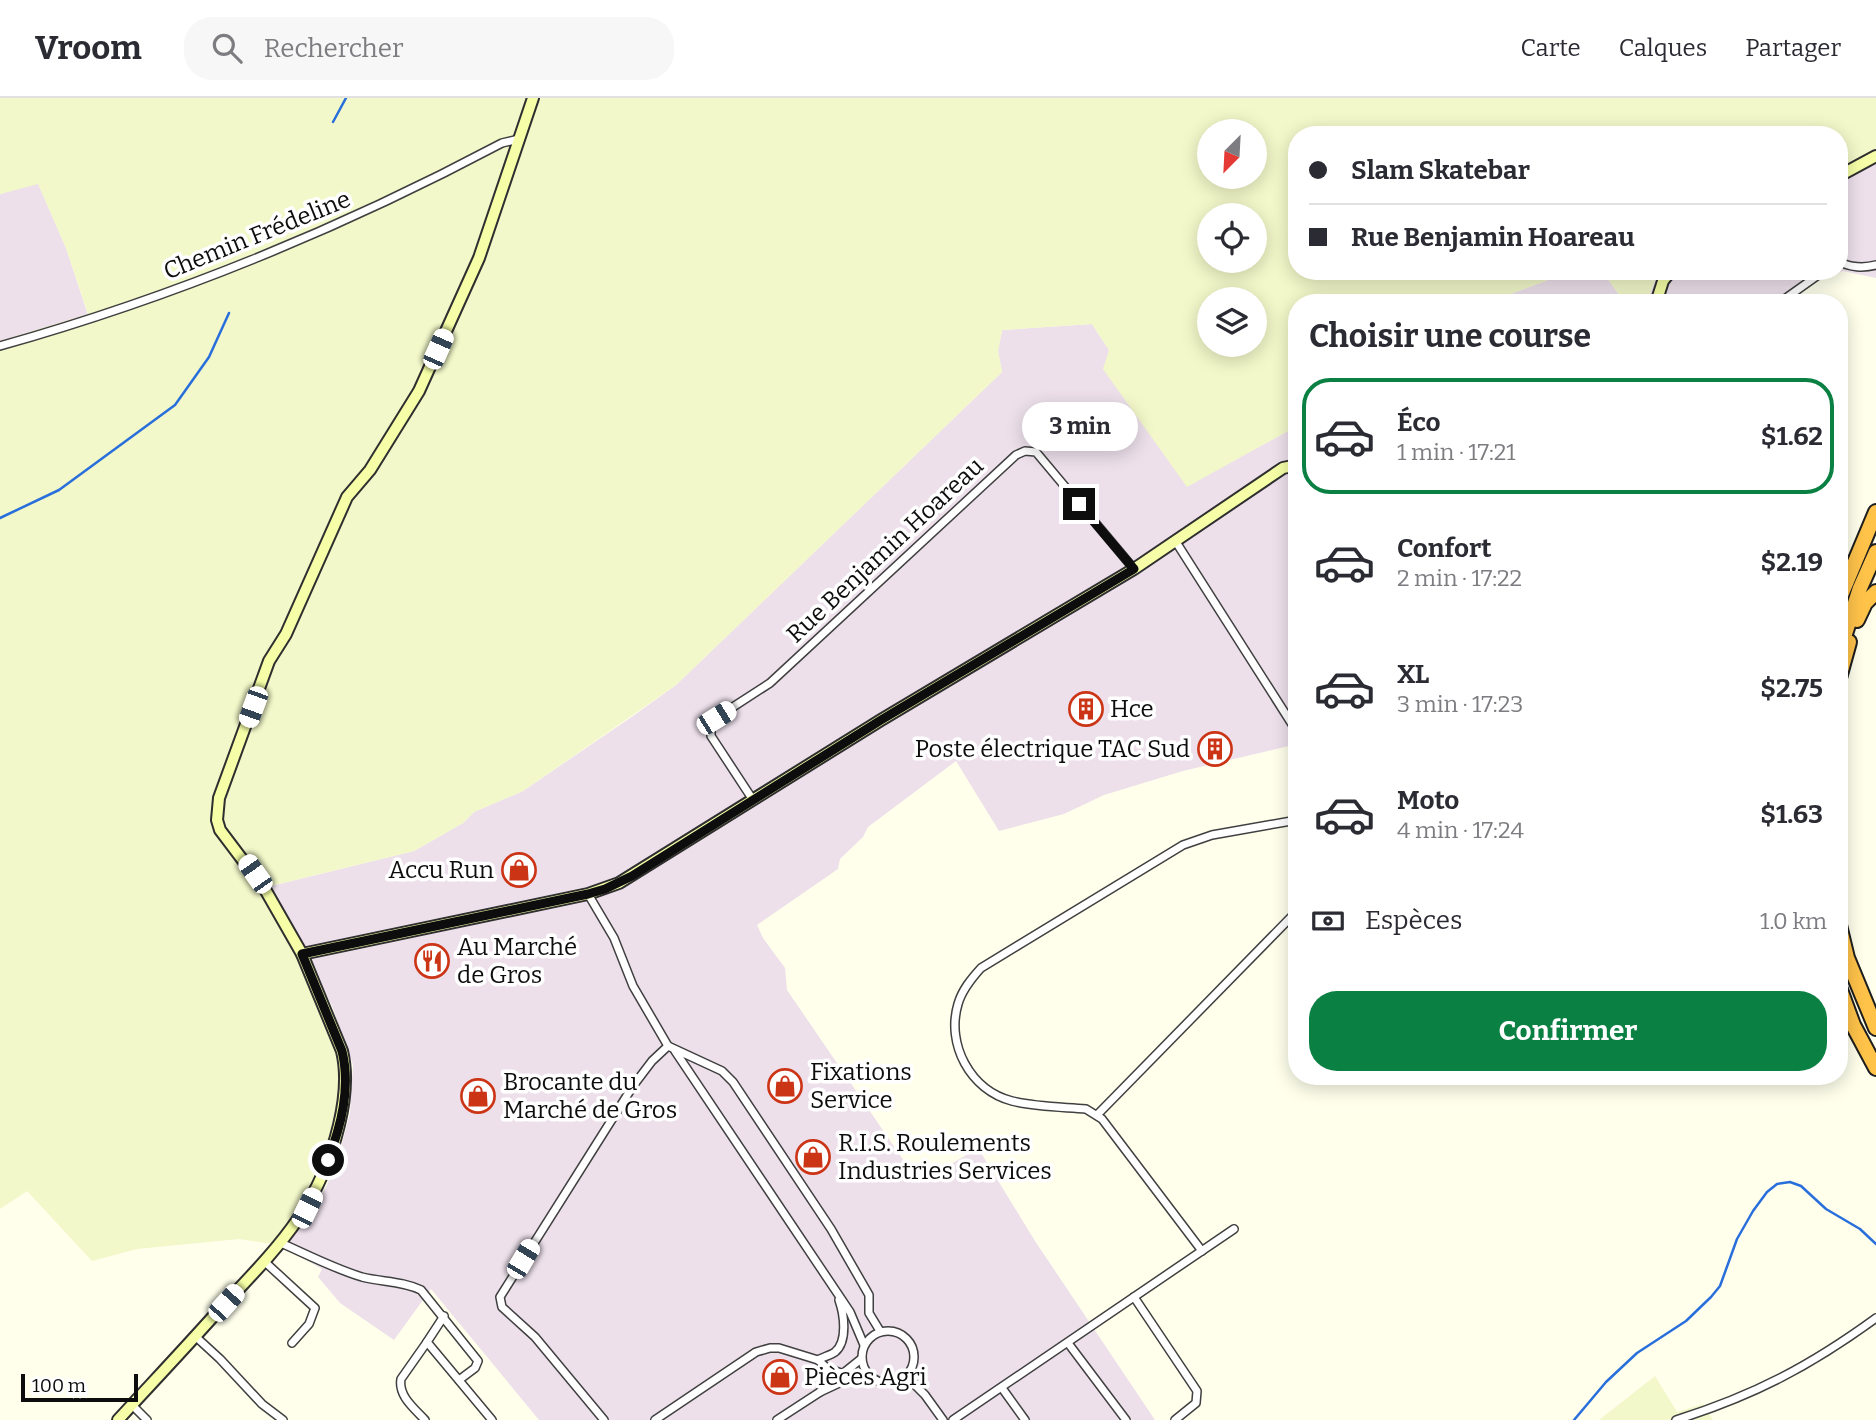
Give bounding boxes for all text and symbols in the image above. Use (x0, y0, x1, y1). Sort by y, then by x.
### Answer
search box (184, 17, 674, 80)
text: Vroom (35, 28, 142, 68)
icon: search (208, 29, 246, 67)
text: Rechercher (264, 33, 403, 64)
text: Carte (1521, 34, 1581, 62)
text: Calques (1619, 34, 1707, 62)
text: Partager (1745, 34, 1841, 62)
north arrow (1197, 119, 1267, 189)
map controls (1197, 119, 1267, 357)
text: Slam Skatebar (1351, 155, 1530, 186)
street label: Chemin Frédeline (160, 185, 354, 285)
button: locate (1197, 203, 1267, 273)
text: Rue Benjamin Hoareau (1351, 222, 1635, 253)
button: layers (1197, 287, 1267, 357)
text: Choisir une course (1309, 317, 1591, 355)
car (420, 326, 457, 372)
callout: 3 min (1021, 402, 1137, 452)
icon: car (1313, 405, 1376, 468)
text: Éco (1397, 407, 1440, 438)
text: 3 min (1049, 412, 1111, 440)
text: $1.62 (1761, 421, 1823, 452)
text: 1 min · 17:21 (1397, 438, 1516, 466)
street label: Rue Benjamin Hoareau (781, 452, 989, 648)
route end (1063, 488, 1095, 520)
icon: car (1313, 531, 1376, 594)
text: Confort (1397, 533, 1492, 564)
text: $2.19 (1760, 547, 1823, 578)
text: 2 min · 17:22 (1397, 564, 1522, 592)
icon: car (1313, 657, 1376, 720)
text: XL (1397, 659, 1429, 690)
text: $2.75 (1760, 673, 1823, 704)
car (236, 684, 271, 730)
building icon: Hce (1067, 690, 1105, 728)
text: 3 min · 17:23 (1397, 690, 1523, 718)
place label: Hce (1110, 695, 1154, 723)
car (693, 698, 740, 738)
building icon: Poste électrique TAC Sud (1196, 730, 1234, 768)
place label: Poste électrique TAC Sud (915, 735, 1190, 763)
icon: car (1313, 783, 1376, 846)
text: Moto (1397, 785, 1459, 816)
text: $1.63 (1760, 799, 1823, 830)
text: 4 min · 17:24 (1397, 816, 1524, 844)
car (235, 851, 276, 897)
shop icon: Accu Run (500, 851, 538, 889)
place label: Accu Run (389, 856, 494, 884)
icon: cash (1309, 902, 1347, 940)
text: Espèces (1365, 905, 1462, 936)
text: 1.0 km (1760, 907, 1827, 935)
place label: Au Marché de Gros (457, 933, 577, 989)
restaurant icon: Au Marché de Gros (413, 942, 451, 980)
button: Confirmer (1309, 991, 1827, 1071)
place label: Fixations Service (810, 1058, 912, 1114)
shop icon: Fixations Service (766, 1067, 804, 1105)
place label: Brocante du Marché de Gros (503, 1068, 677, 1124)
shop icon: Brocante du Marché de Gros (459, 1077, 497, 1115)
place label: R.I.S. Roulements Industries Services (838, 1129, 1052, 1185)
shop icon: R.I.S. Roulements Industries Services (794, 1138, 832, 1176)
route start (312, 1144, 344, 1176)
car (289, 1185, 326, 1231)
car (504, 1236, 543, 1282)
car (205, 1280, 248, 1326)
shop icon: Pièces Agri (761, 1358, 799, 1396)
place label: Pièces Agri (804, 1363, 927, 1391)
scale bar (21, 1371, 138, 1403)
text: 100 m (32, 1374, 86, 1397)

